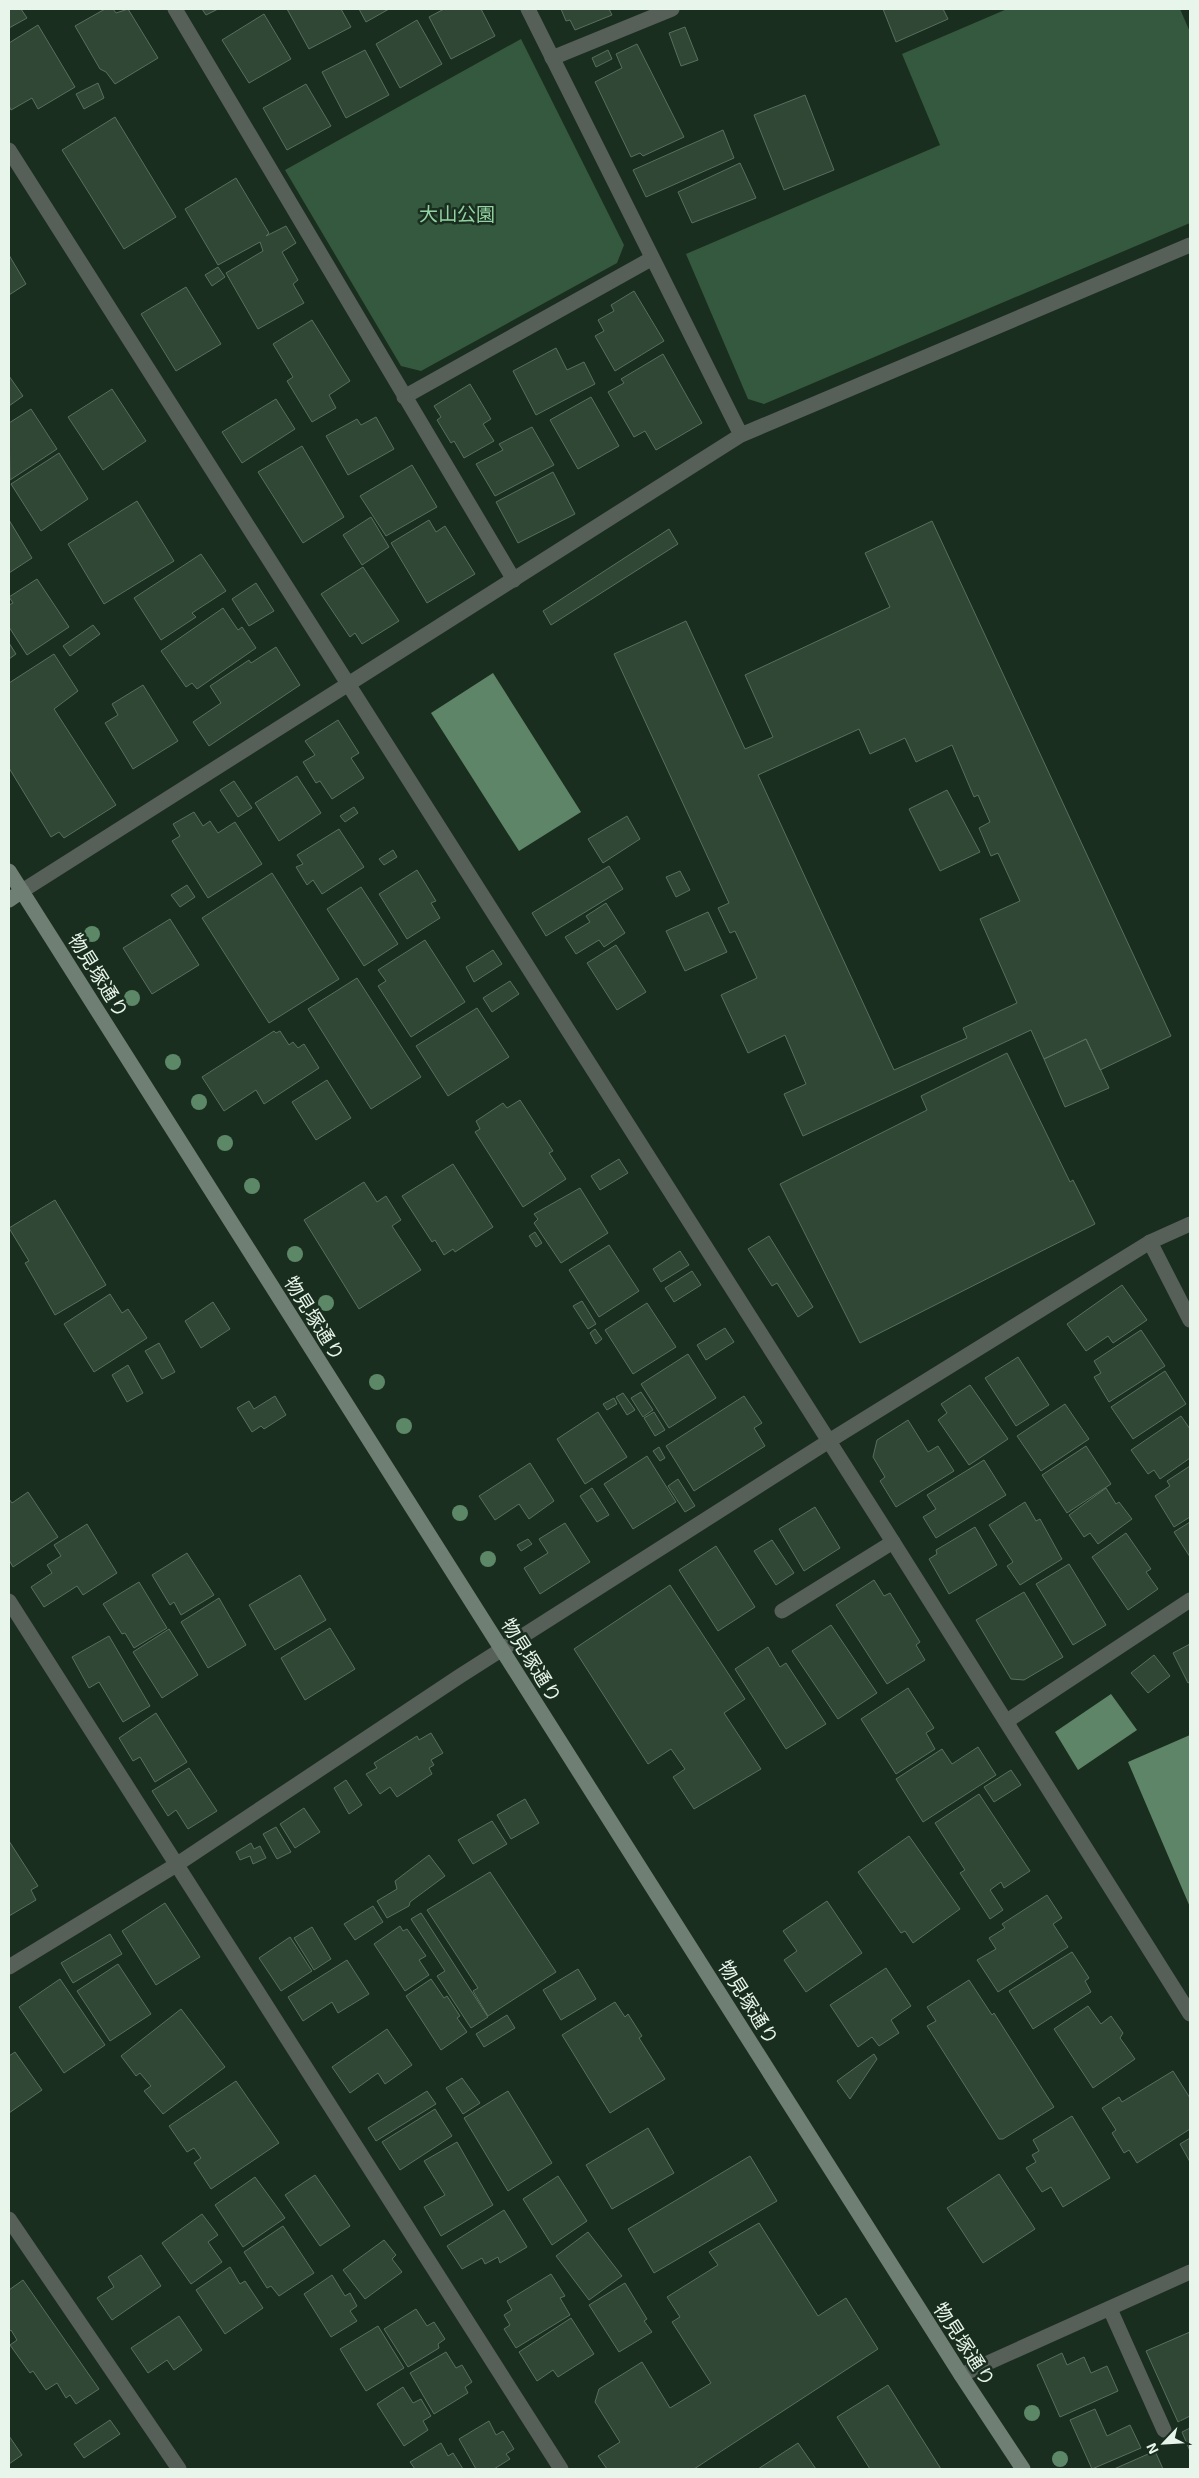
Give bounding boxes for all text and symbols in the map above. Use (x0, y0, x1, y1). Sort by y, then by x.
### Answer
park label: 大山公園 (419, 202, 495, 225)
street label: 物見塚通り (64, 929, 134, 1021)
street label: 物見塚通り (280, 1272, 350, 1364)
street label: 物見塚通り (497, 1614, 567, 1706)
street label: 物見塚通り (714, 1956, 784, 2048)
street label: 物見塚通り (929, 2298, 1001, 2390)
north arrow (1139, 2418, 1189, 2468)
text: N (1142, 2441, 1162, 2457)

